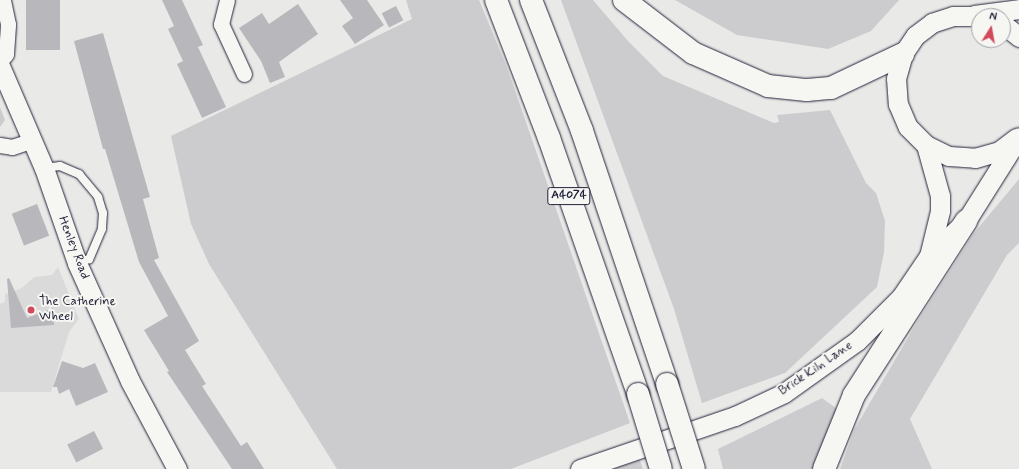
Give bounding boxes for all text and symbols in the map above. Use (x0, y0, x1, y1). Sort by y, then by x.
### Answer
north arrow (971, 8, 1011, 48)
text: N (988, 10, 998, 25)
road number: A4074 (547, 186, 591, 206)
street label: Henley Road (54, 214, 92, 282)
place label: The Catherine Wheel (39, 295, 117, 326)
marker: The Catherine Wheel (26, 305, 36, 315)
street label: Brick Kiln Lane (775, 338, 857, 400)

